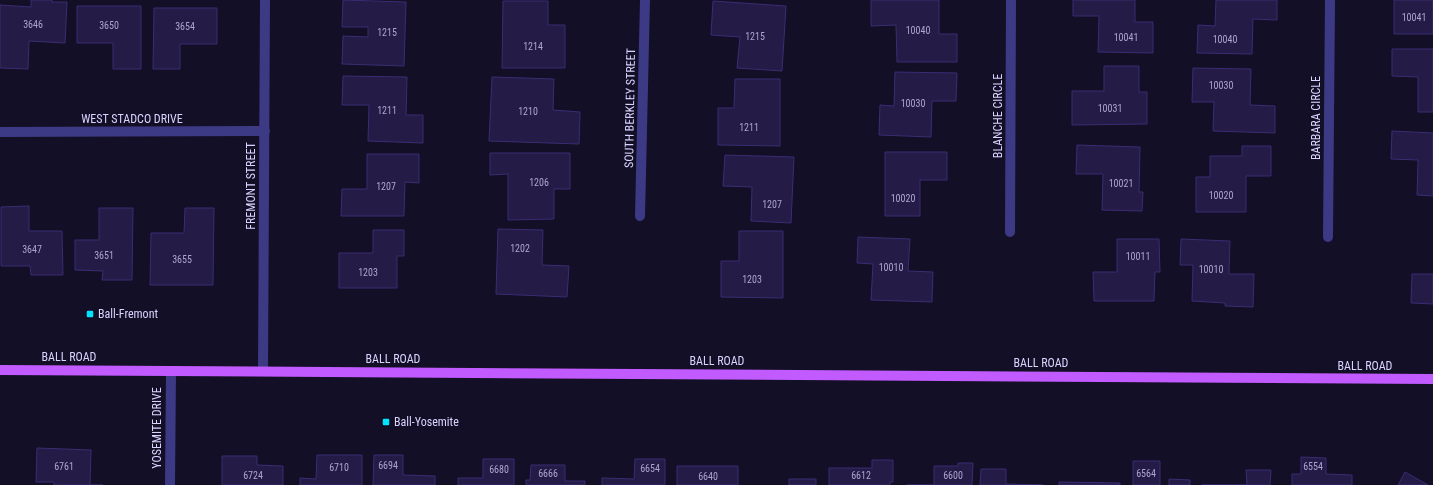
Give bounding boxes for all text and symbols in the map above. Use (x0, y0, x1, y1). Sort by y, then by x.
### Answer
house number: 10041 (1402, 12, 1426, 23)
house number: 3646 (23, 19, 43, 30)
house number: 3650 (99, 20, 119, 31)
house number: 3654 (175, 21, 195, 32)
house number: 10040 (906, 25, 930, 36)
house number: 1215 (377, 27, 397, 38)
house number: 1215 (745, 31, 765, 42)
house number: 10041 (1114, 32, 1138, 43)
house number: 10040 (1213, 34, 1237, 45)
house number: 1214 (523, 41, 543, 52)
street label: SOUTH BERKLEY STREET (622, 48, 638, 168)
street label: BLANCHE CIRCLE (991, 74, 1005, 158)
street label: BARBARA CIRCLE (1309, 76, 1323, 160)
house number: 10030 (1209, 80, 1233, 91)
house number: 10030 (901, 98, 925, 109)
house number: 10031 (1098, 103, 1122, 114)
house number: 1211 (377, 105, 397, 116)
house number: 1210 (518, 106, 538, 117)
street label: WEST STADCO DRIVE (81, 112, 183, 126)
house number: 1211 (739, 122, 759, 133)
street label: FREMONT STREET (244, 142, 258, 230)
house number: 1206 (529, 177, 549, 188)
house number: 10021 (1109, 178, 1133, 189)
house number: 1207 (376, 181, 396, 192)
house number: 10020 (1209, 190, 1233, 201)
house number: 10020 (891, 193, 915, 204)
house number: 1207 (762, 199, 782, 210)
house number: 1202 (510, 243, 530, 254)
house number: 3647 (22, 244, 42, 255)
house number: 3651 (94, 250, 114, 261)
house number: 10011 (1126, 251, 1150, 262)
house number: 3655 (172, 254, 192, 265)
house number: 10010 (879, 262, 903, 273)
house number: 10010 (1199, 264, 1223, 275)
house number: 1203 (358, 267, 378, 278)
house number: 1203 (742, 274, 762, 285)
place label: Ball-Fremont (98, 307, 158, 321)
marker: Ball-Fremont (85, 309, 95, 319)
street label: BALL ROAD (42, 350, 97, 364)
street label: BALL ROAD (366, 352, 421, 366)
street label: BALL ROAD (690, 354, 745, 368)
street label: BALL ROAD (1014, 356, 1069, 370)
street label: BALL ROAD (1338, 359, 1393, 373)
street label: YOSEMITE DRIVE (150, 387, 164, 469)
place label: Ball-Yosemite (394, 415, 459, 429)
marker: Ball-Yosemite (381, 417, 391, 427)
house number: 6694 (378, 460, 398, 471)
house number: 6761 (54, 461, 74, 472)
house number: 6554 (1303, 461, 1323, 472)
house number: 6710 (329, 462, 349, 473)
house number: 6654 (640, 463, 660, 474)
house number: 6680 (489, 464, 509, 475)
house number: 6666 (538, 468, 558, 479)
house number: 6564 (1136, 468, 1156, 479)
house number: 6724 (243, 470, 263, 481)
house number: 6612 (851, 470, 871, 481)
house number: 6600 (943, 470, 963, 481)
house number: 6640 (698, 471, 718, 482)

